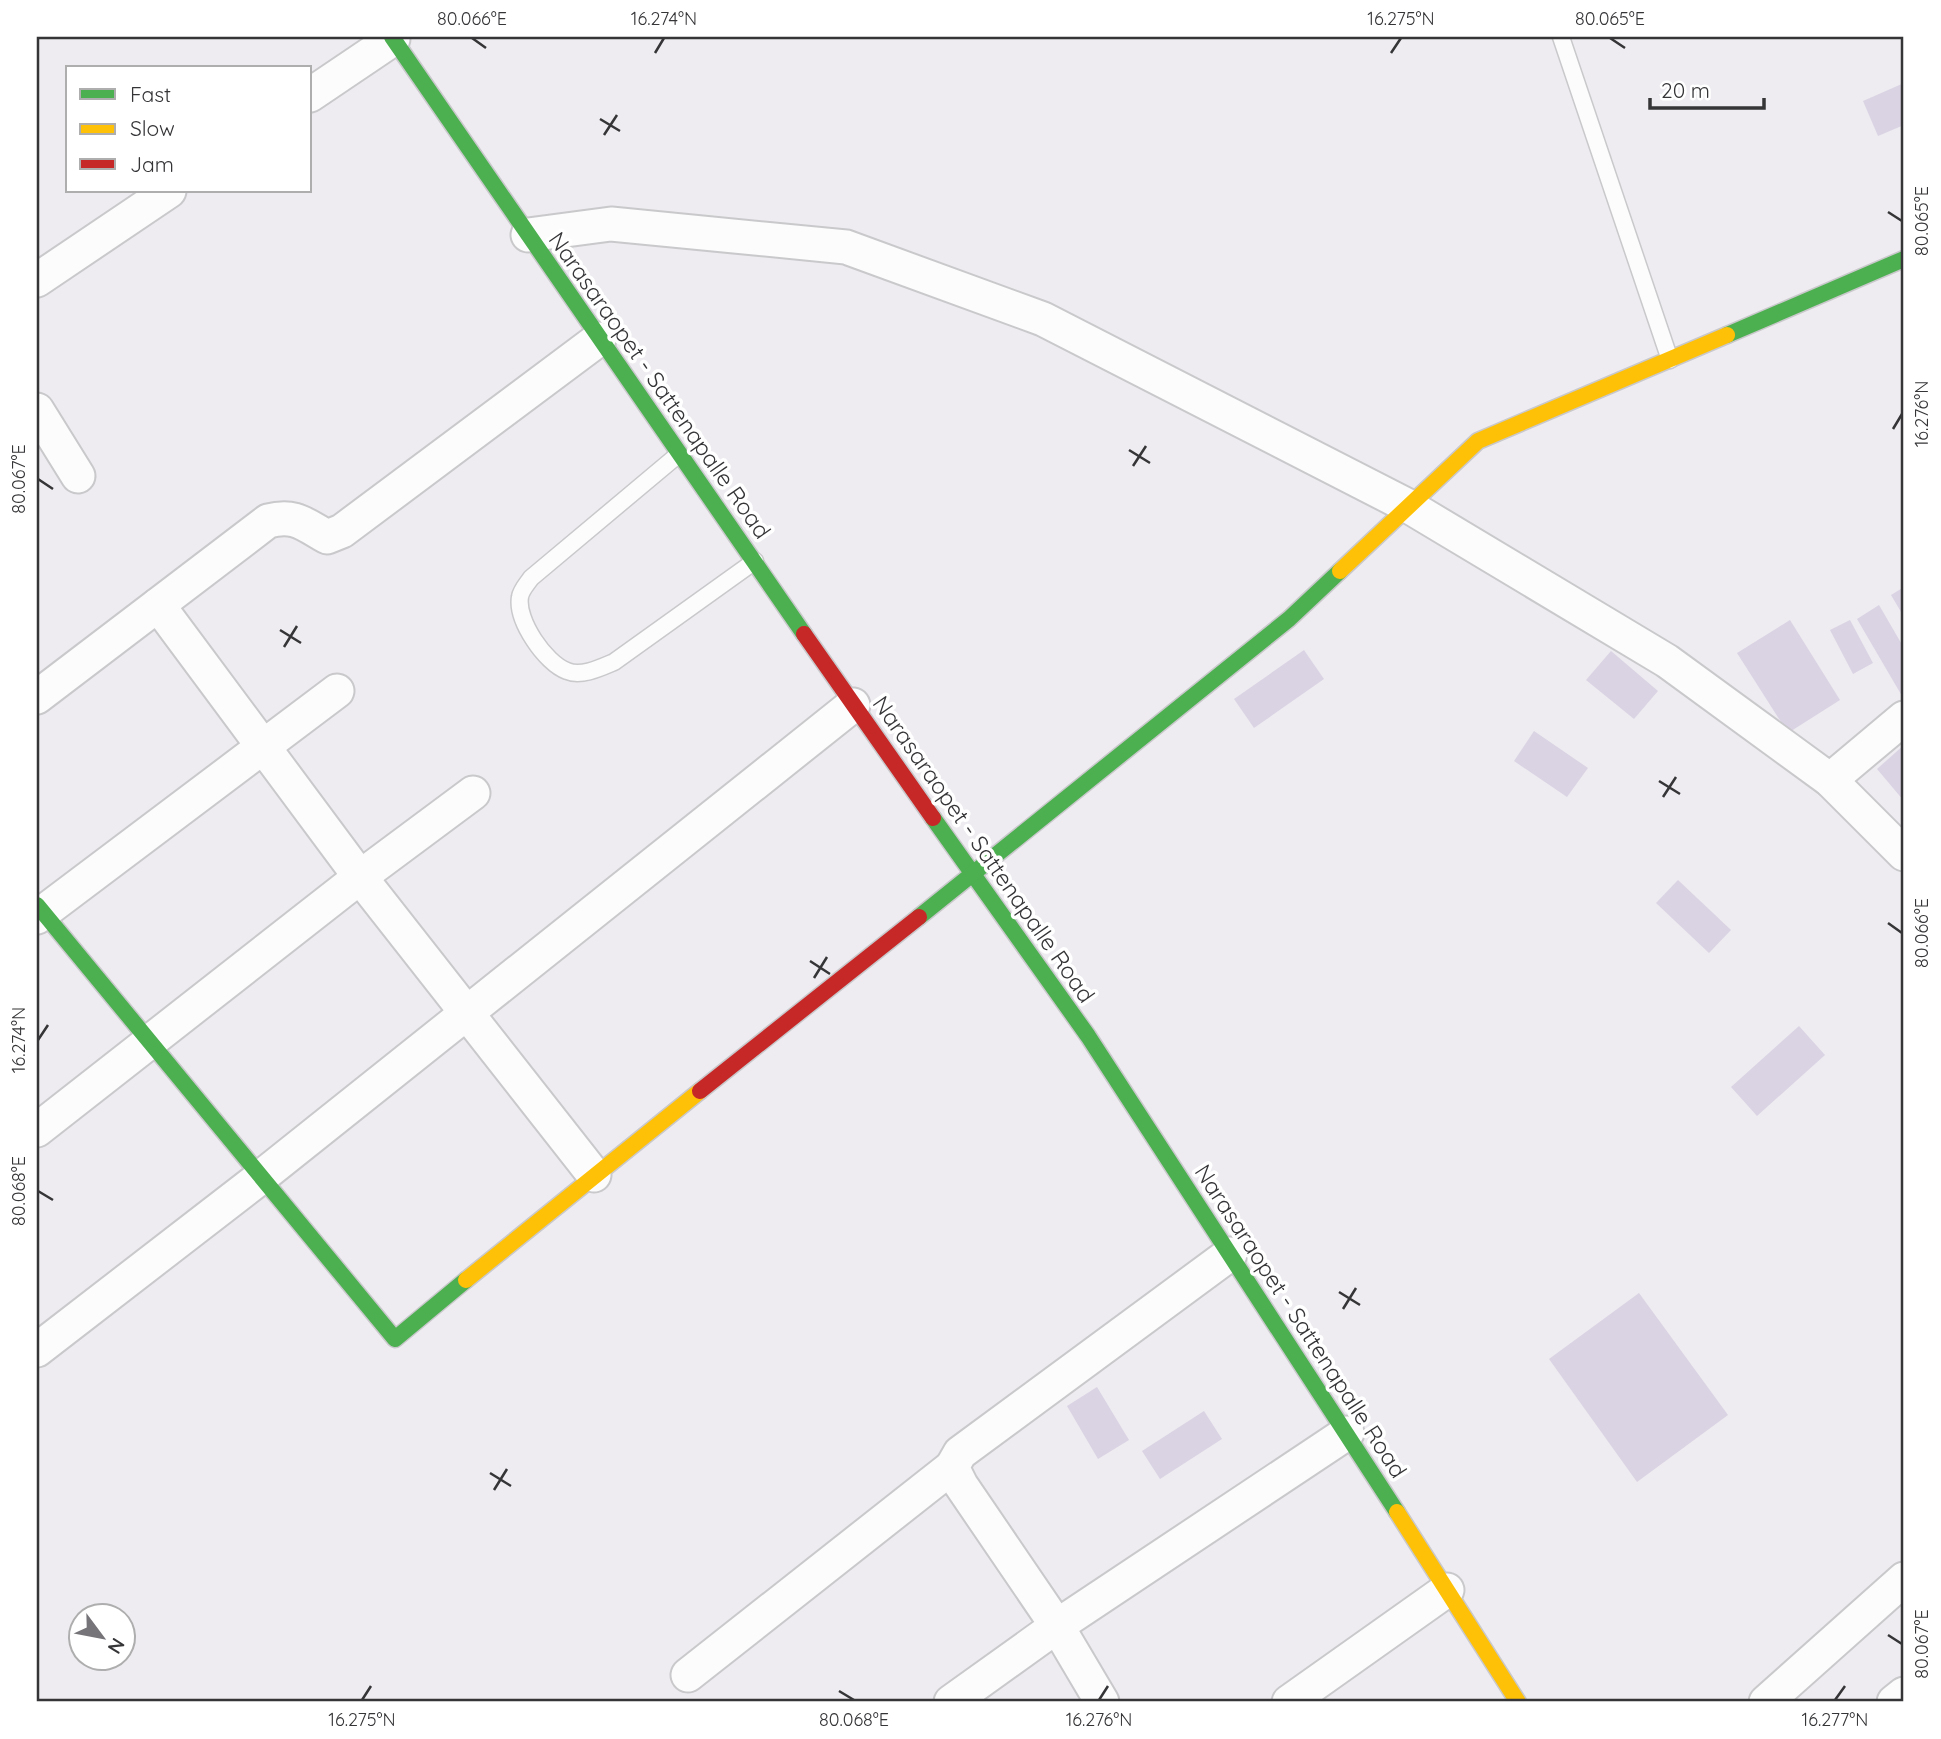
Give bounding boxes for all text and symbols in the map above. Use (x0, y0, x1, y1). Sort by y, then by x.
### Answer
text: 80.066°E (437, 7, 507, 30)
text: 16.274°N (631, 7, 697, 30)
text: 16.275°N (1367, 7, 1435, 30)
text: 80.065°E (1575, 7, 1645, 30)
legend (66, 66, 312, 192)
scale bar (1650, 66, 1764, 110)
text: 20 m (1661, 77, 1710, 103)
text: Fast (130, 81, 171, 107)
text: Slow (130, 115, 175, 141)
text: Jam (130, 151, 174, 177)
text: 80.065°E (1910, 186, 1933, 256)
street label: Narasaraopet - Sattenapalle Road (543, 226, 777, 544)
text: 16.276°N (1910, 381, 1933, 447)
text: 80.067°E (7, 444, 30, 514)
street label: Narasaraopet - Sattenapalle Road (867, 690, 1101, 1008)
text: 80.066°E (1910, 898, 1933, 968)
text: 16.274°N (7, 1007, 30, 1073)
text: 80.068°E (7, 1156, 30, 1226)
street label: Narasaraopet - Sattenapalle Road (1189, 1159, 1413, 1483)
north arrow (66, 1602, 136, 1672)
text: 80.067°E (1910, 1609, 1933, 1679)
text: N (103, 1634, 130, 1658)
text: 16.275°N (328, 1708, 396, 1731)
text: 80.068°E (819, 1708, 889, 1731)
text: 16.276°N (1066, 1708, 1132, 1731)
text: 16.277°N (1802, 1708, 1868, 1731)

